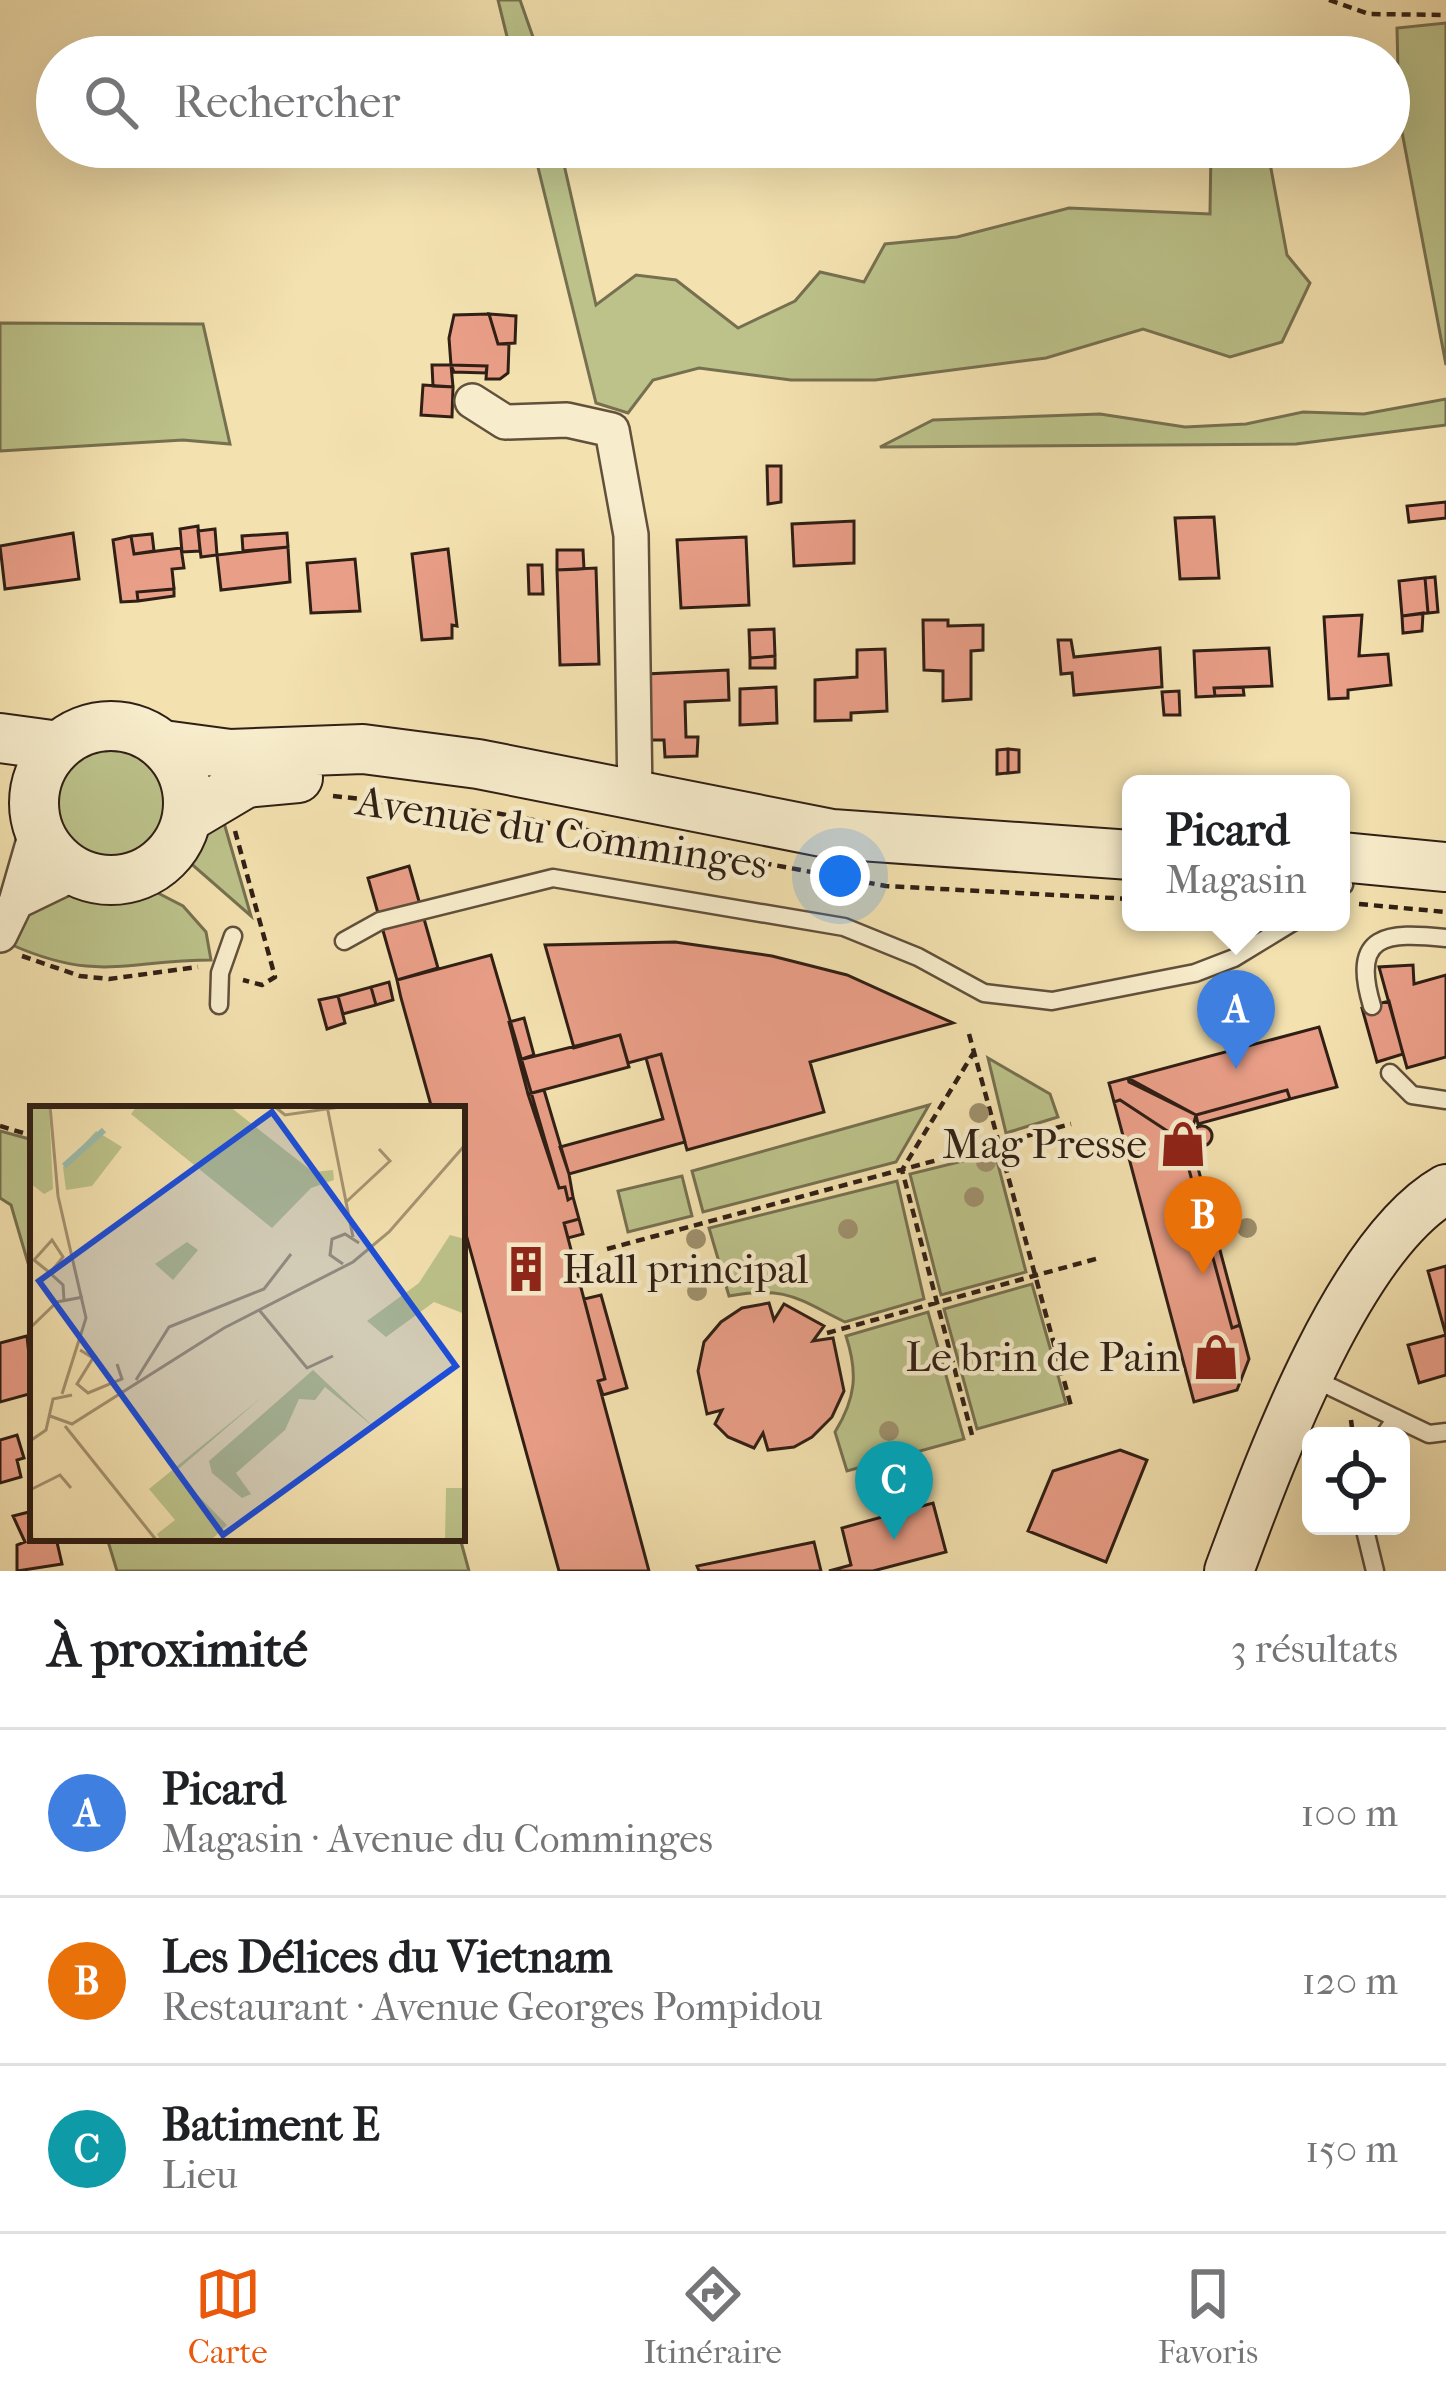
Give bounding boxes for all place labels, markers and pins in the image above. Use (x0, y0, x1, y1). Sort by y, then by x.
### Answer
pin: A (1197, 970, 1275, 1069)
shop icon: Mag Presse (1158, 1119, 1208, 1169)
place label: Mag Presse (942, 1120, 1147, 1169)
pin: B (1164, 1176, 1242, 1275)
building icon: Hall principal (501, 1244, 551, 1294)
place label: Hall principal (562, 1245, 809, 1294)
shop icon: Le brin de Pain (1191, 1332, 1241, 1382)
place label: Le brin de Pain (906, 1333, 1180, 1382)
pin: C (855, 1441, 933, 1540)

